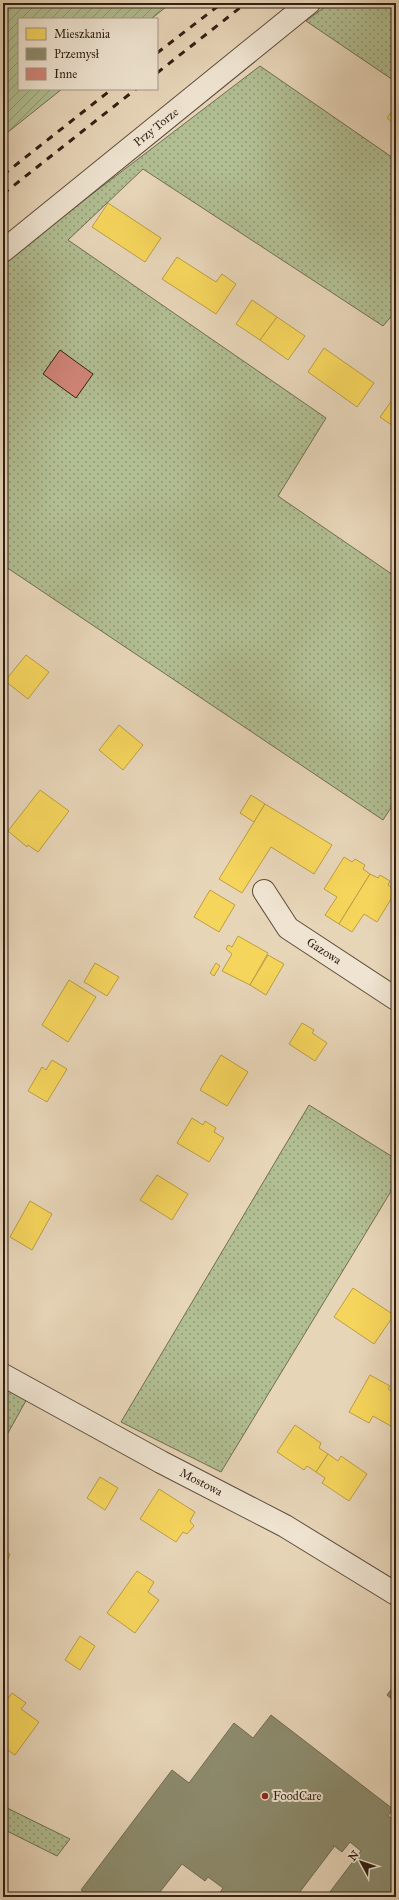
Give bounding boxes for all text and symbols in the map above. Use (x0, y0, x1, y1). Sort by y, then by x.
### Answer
legend (18, 18, 158, 90)
text: Mieszkania (54, 27, 111, 41)
text: Przemysł (54, 47, 100, 61)
text: Inne (54, 67, 77, 81)
street label: Przy Torze (131, 105, 181, 149)
street label: Gazowa (304, 935, 345, 968)
street label: Mostowa (177, 1465, 225, 1499)
place label: FoodCare (273, 1789, 322, 1803)
marker: FoodCare (260, 1791, 270, 1801)
north arrow (341, 1842, 381, 1882)
text: N (346, 1848, 362, 1864)

